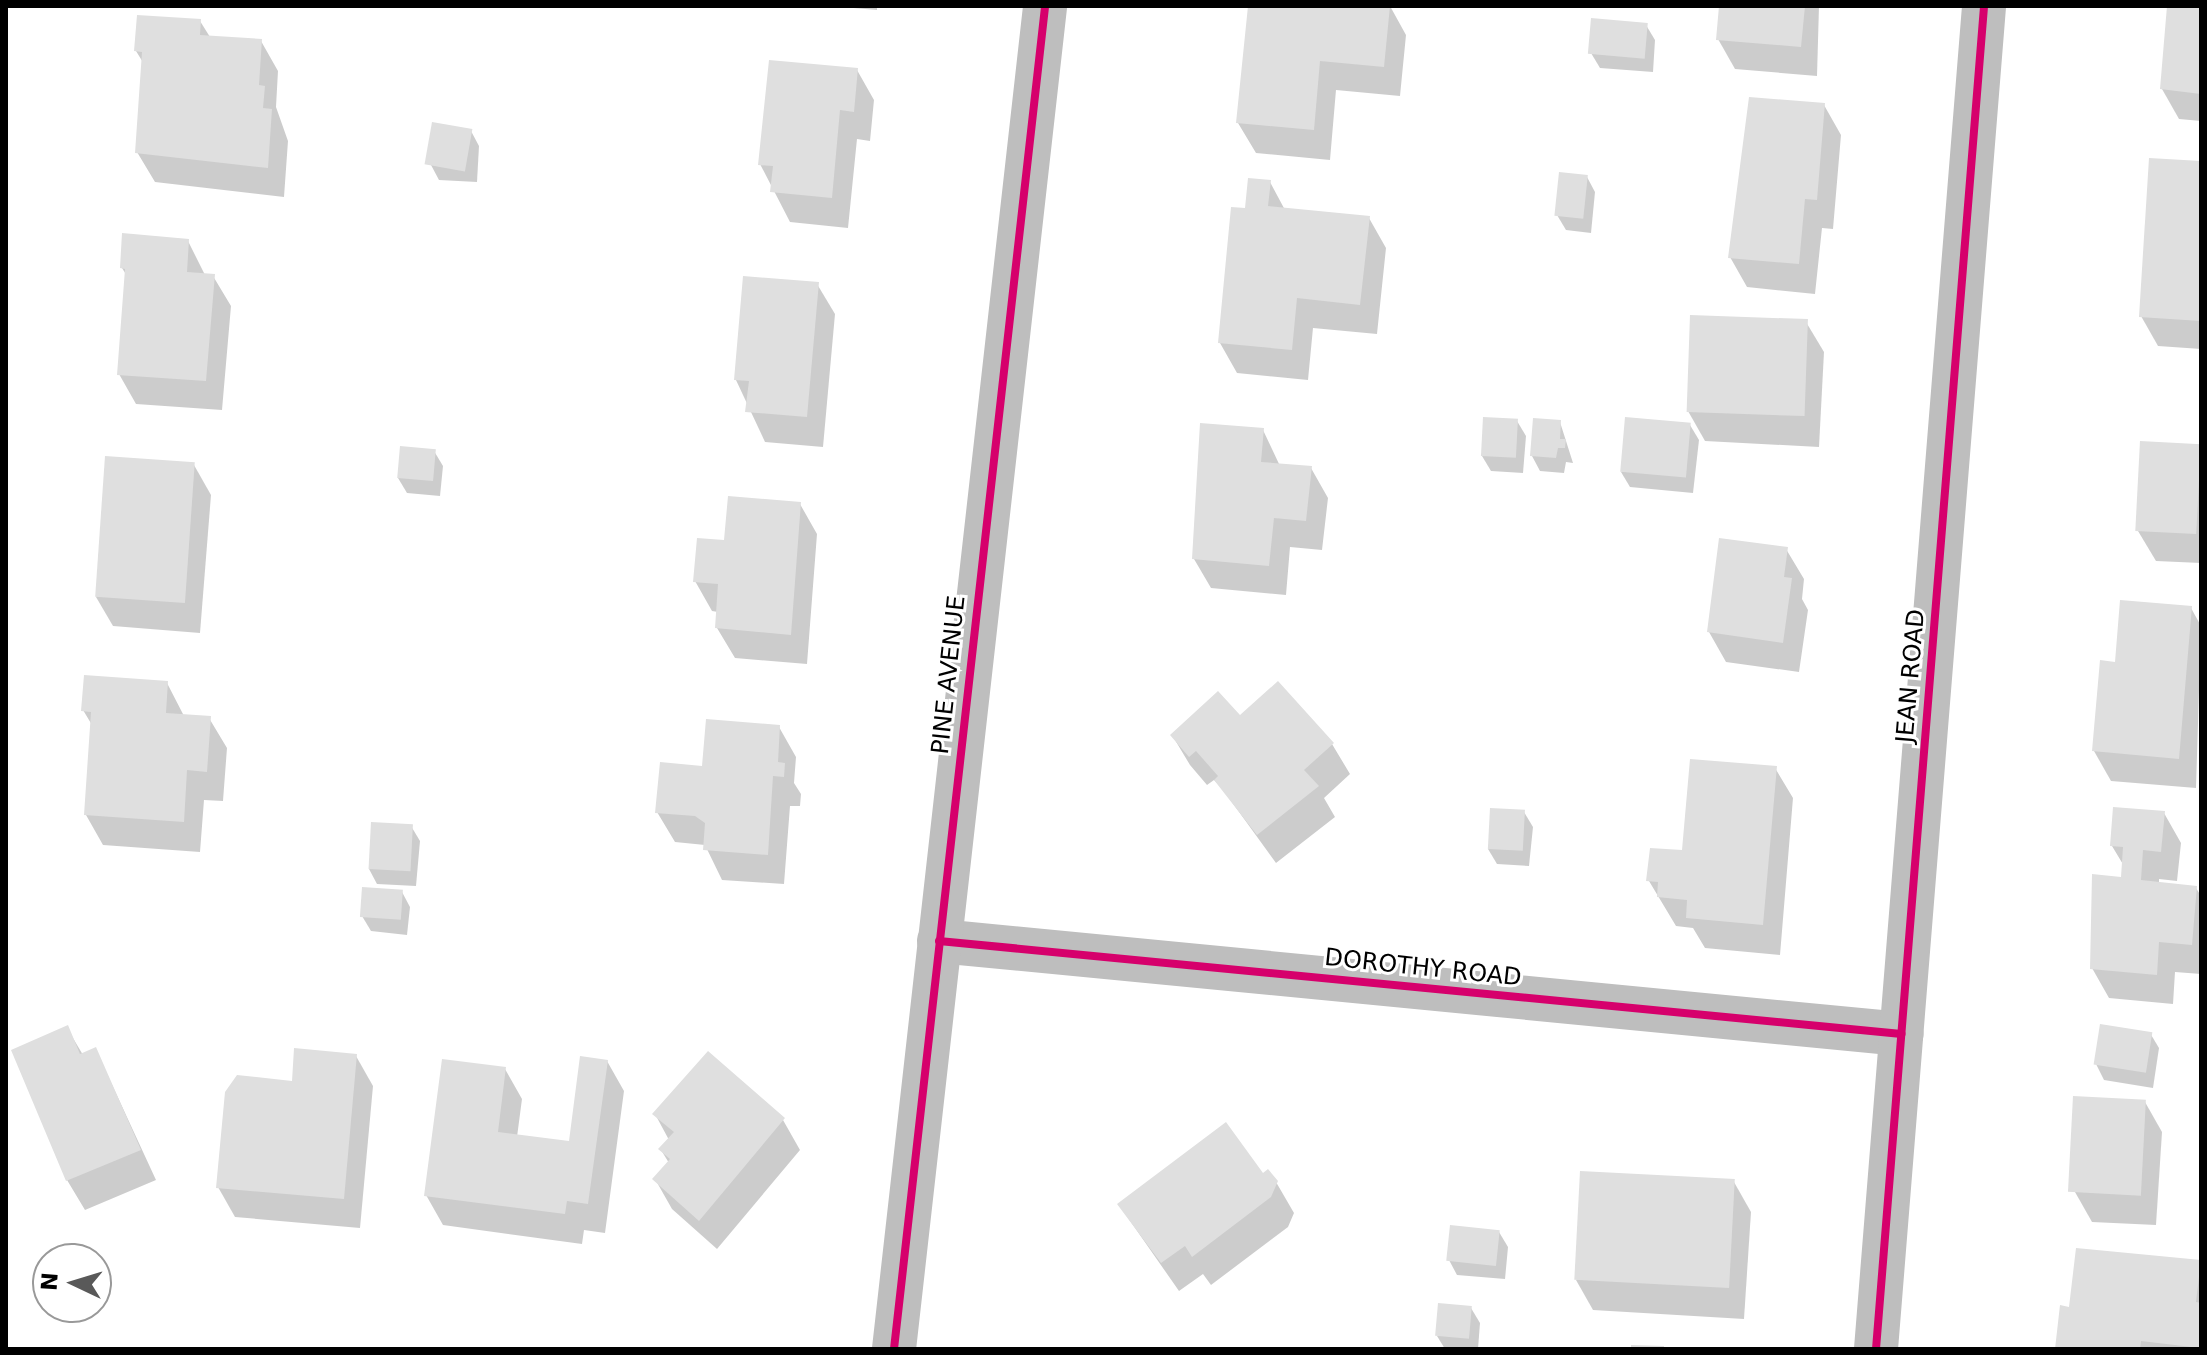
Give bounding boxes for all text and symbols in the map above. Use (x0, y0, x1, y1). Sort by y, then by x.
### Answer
street label: PINE AVENUE (926, 594, 972, 756)
street label: JEAN ROAD (1891, 608, 1931, 744)
street label: DOROTHY ROAD (1323, 943, 1523, 993)
north arrow (32, 1243, 112, 1323)
text: N (36, 1271, 63, 1291)

